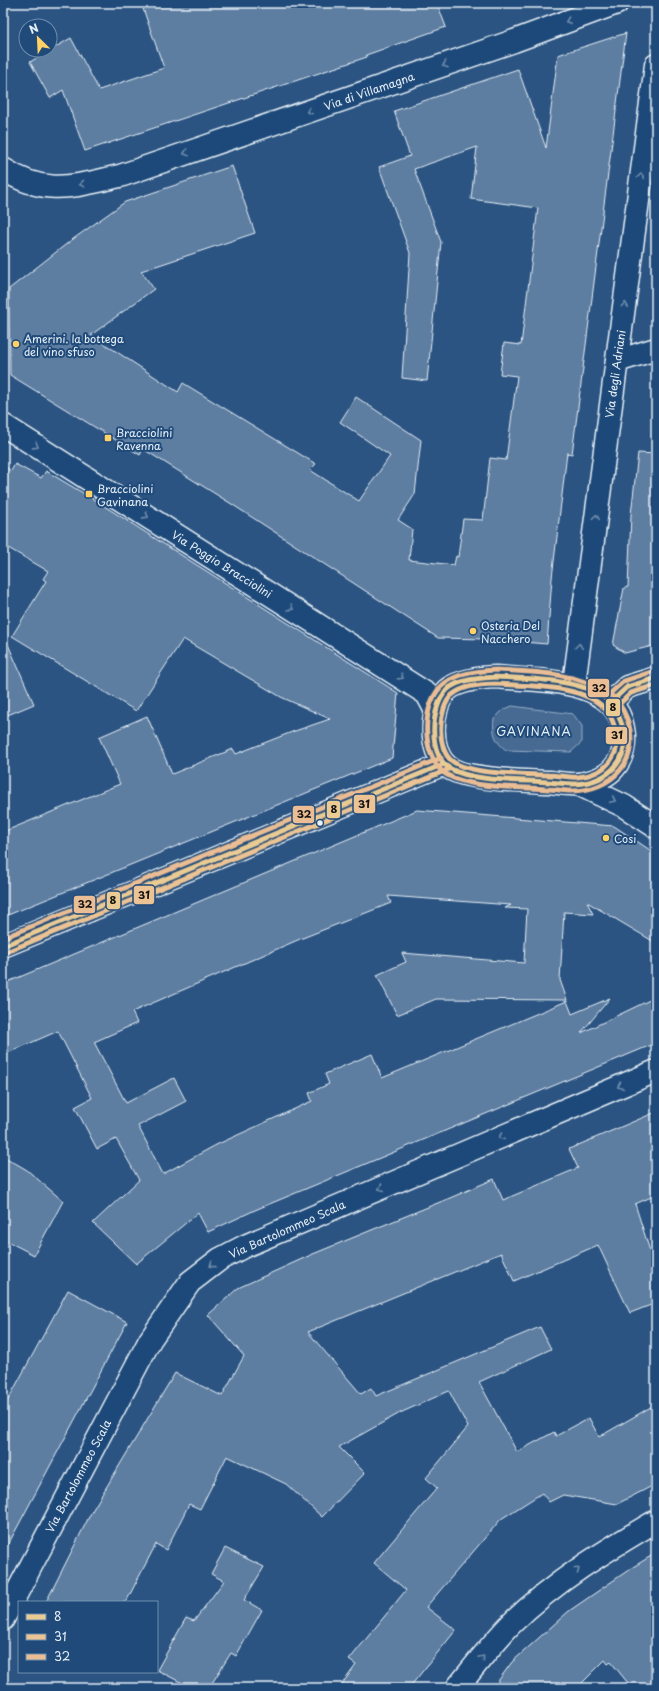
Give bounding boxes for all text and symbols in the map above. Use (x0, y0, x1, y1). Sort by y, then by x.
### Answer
one-way arrow (564, 17, 571, 25)
north arrow (18, 18, 58, 58)
text: N (26, 19, 41, 38)
one-way arrow (442, 60, 449, 69)
street label: Via di Villamagna (322, 68, 417, 114)
one-way arrow (306, 107, 313, 115)
one-way arrow (183, 149, 190, 157)
one-way arrow (637, 173, 646, 179)
one-way arrow (79, 179, 85, 188)
one-way arrow (620, 302, 629, 308)
street label: Via degli Adriani (600, 329, 630, 419)
place label: Amerini. la bottega del vino sfuso (24, 330, 124, 360)
marker: Amerini. la bottega del vino sfuso (11, 339, 21, 349)
place label: Bracciolini Ravenna (116, 424, 172, 454)
marker: Bracciolini Ravenna (103, 433, 113, 443)
one-way arrow (32, 441, 39, 449)
place label: Bracciolini Gavinana (97, 480, 153, 510)
marker: Bracciolini Gavinana (84, 489, 94, 499)
one-way arrow (141, 511, 148, 518)
one-way arrow (591, 514, 600, 520)
street label: Via Poggio Bracciolini (168, 526, 276, 602)
one-way arrow (287, 603, 294, 610)
place label: Osteria Del Nacchero (481, 617, 540, 647)
marker: Osteria Del Nacchero (468, 626, 478, 636)
one-way arrow (574, 643, 583, 649)
one-way arrow (397, 672, 404, 680)
line badge: 32 (587, 678, 610, 698)
text: 32 (592, 679, 607, 696)
line badge: 8 (605, 698, 621, 717)
text: 8 (610, 698, 617, 715)
district label: GAVINANA (496, 722, 572, 740)
line badge: 31 (605, 726, 628, 745)
text: 31 (611, 726, 623, 743)
line badge: 31 (353, 794, 376, 814)
text: 31 (358, 795, 370, 812)
one-way arrow (609, 795, 616, 803)
line badge: 8 (326, 800, 341, 819)
text: 8 (331, 800, 338, 817)
line badge: 32 (292, 805, 315, 824)
text: 32 (297, 805, 312, 822)
unlabelled marker (315, 818, 325, 828)
place label: Cosi (614, 830, 636, 847)
marker: Cosi (601, 833, 611, 843)
line badge: 31 (133, 885, 155, 905)
text: 31 (138, 886, 150, 903)
line badge: 8 (106, 891, 121, 910)
text: 8 (110, 891, 117, 908)
line badge: 32 (73, 895, 96, 914)
text: 32 (78, 895, 93, 912)
one-way arrow (617, 1082, 624, 1090)
one-way arrow (497, 1133, 504, 1141)
one-way arrow (377, 1183, 385, 1191)
street label: Via Bartolommeo Scala (226, 1196, 348, 1262)
one-way arrow (209, 1260, 216, 1267)
street label: Via Bartolommeo Scala (41, 1416, 115, 1536)
one-way arrow (572, 1567, 579, 1574)
legend (18, 1601, 158, 1673)
text: 8 (54, 1607, 62, 1625)
text: 31 (54, 1627, 67, 1645)
text: 32 (54, 1647, 70, 1665)
one-way arrow (477, 1655, 484, 1662)

